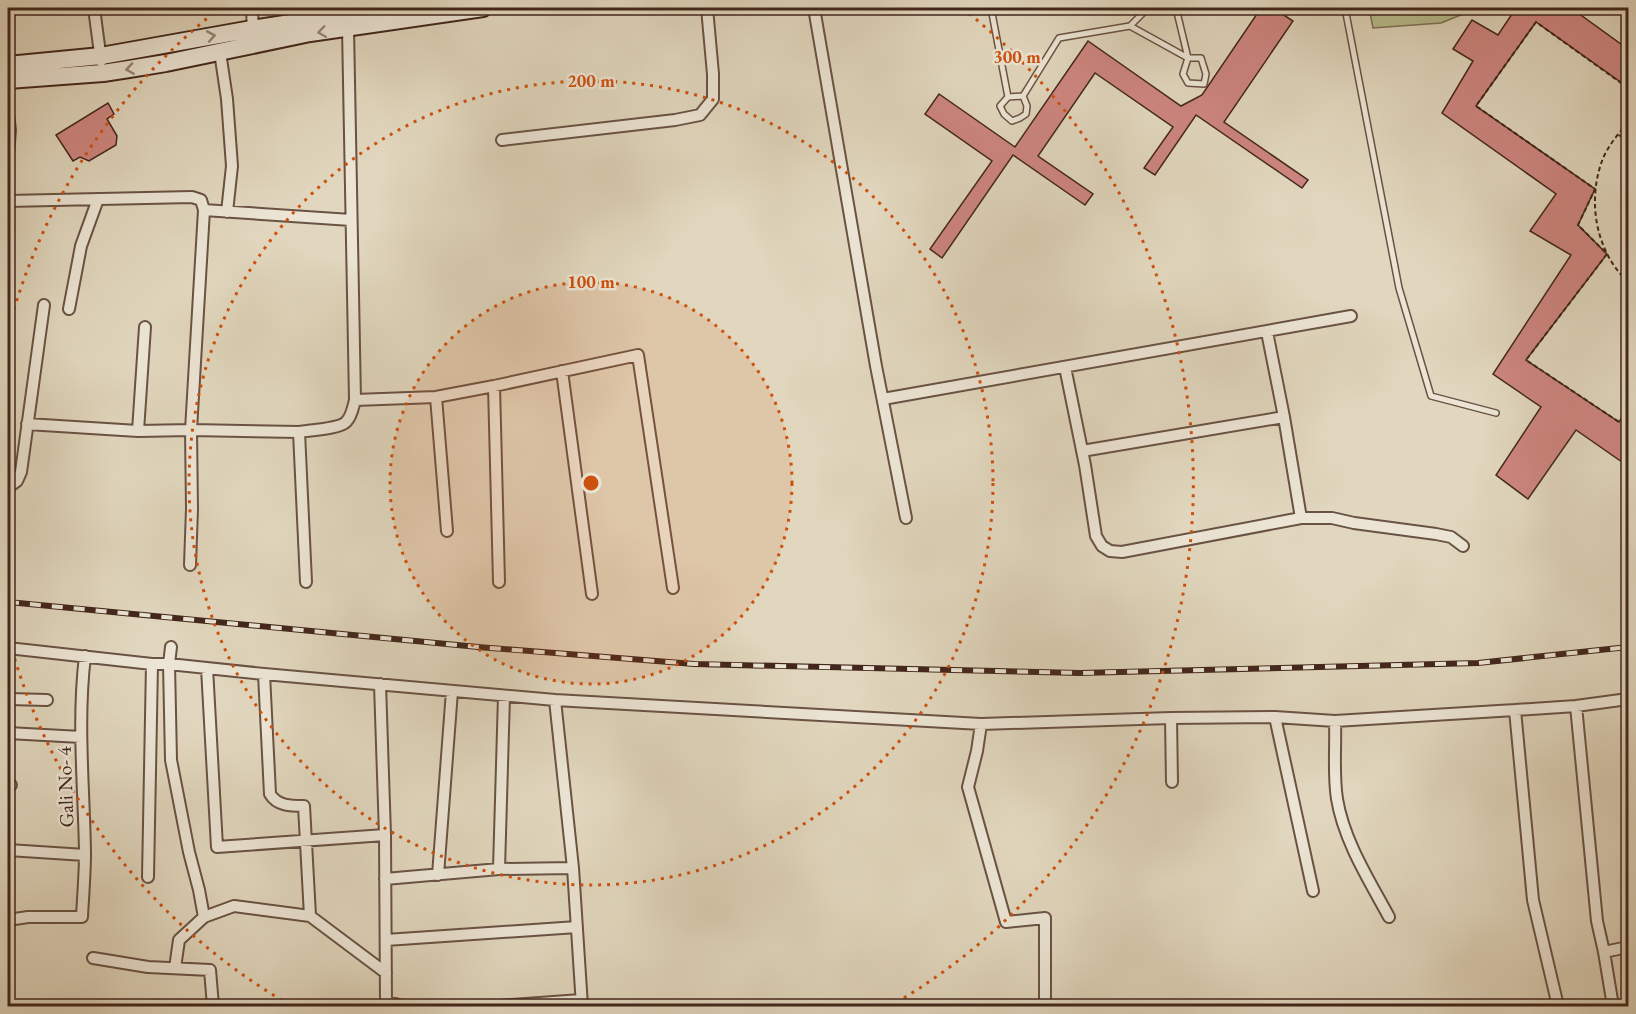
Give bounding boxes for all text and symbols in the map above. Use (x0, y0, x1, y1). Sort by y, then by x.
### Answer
one-way arrow (317, 25, 326, 37)
one-way arrow (205, 30, 215, 43)
text: 300 m (993, 45, 1041, 68)
one-way arrow (126, 63, 135, 75)
text: 200 m (567, 69, 615, 92)
text: 100 m (567, 270, 615, 293)
centre of rings (581, 473, 601, 493)
street label: Gali No- 4 (51, 746, 79, 828)

